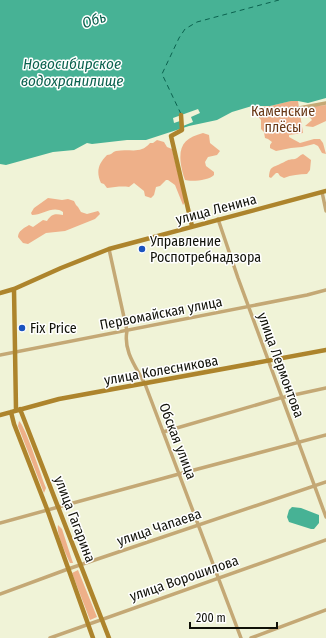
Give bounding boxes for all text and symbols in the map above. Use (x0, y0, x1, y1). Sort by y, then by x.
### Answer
water label: Обь (80, 8, 108, 32)
water label: Новосибирское водохранилище (21, 55, 123, 90)
park label: Каменские плёсы (251, 103, 315, 136)
street label: улица Ленина (174, 191, 258, 228)
place label: Управление Роспотребнадзора (149, 233, 261, 266)
marker: Управление Роспотребнадзора (137, 244, 147, 254)
street label: Первомайская улица (98, 293, 224, 334)
street label: улица Лермонтова (254, 310, 308, 420)
place label: Fix Price (30, 320, 77, 337)
marker: Fix Price (17, 323, 27, 333)
street label: улица Колесникова (103, 352, 220, 389)
street label: Обская улица (155, 401, 200, 482)
street label: улица Гагарина (50, 474, 99, 565)
street label: улица Чапаева (115, 505, 204, 550)
street label: улица Ворошилова (127, 552, 241, 605)
scale bar (190, 604, 277, 630)
text: 200 m (196, 611, 226, 625)

